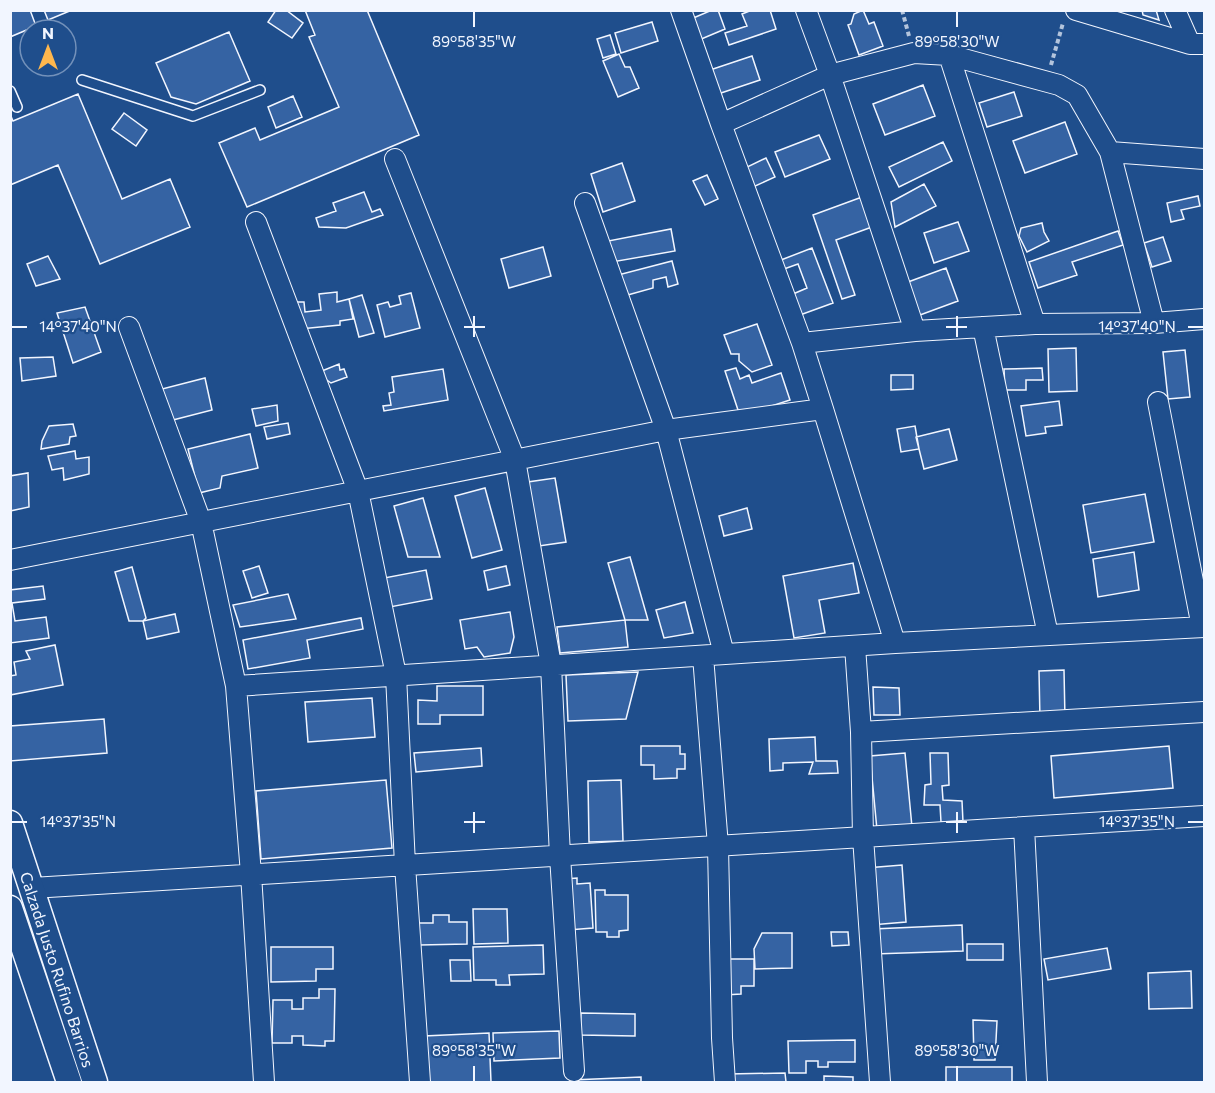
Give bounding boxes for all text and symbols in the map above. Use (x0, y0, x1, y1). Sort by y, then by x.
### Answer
north arrow (18, 18, 78, 78)
text: N (42, 23, 54, 42)
text: 89°58'35"W (432, 32, 516, 50)
text: 89°58'30"W (914, 32, 1000, 50)
text: 14°37'40"N (39, 317, 117, 335)
text: 14°37'40"N (1098, 317, 1176, 335)
text: 14°37'35"N (40, 812, 116, 830)
text: 14°37'35"N (1099, 812, 1175, 830)
street label: Calzada Justo Rufino Barrios (17, 869, 99, 1069)
text: 89°58'35"W (432, 1041, 516, 1059)
text: 89°58'30"W (914, 1041, 1000, 1059)

